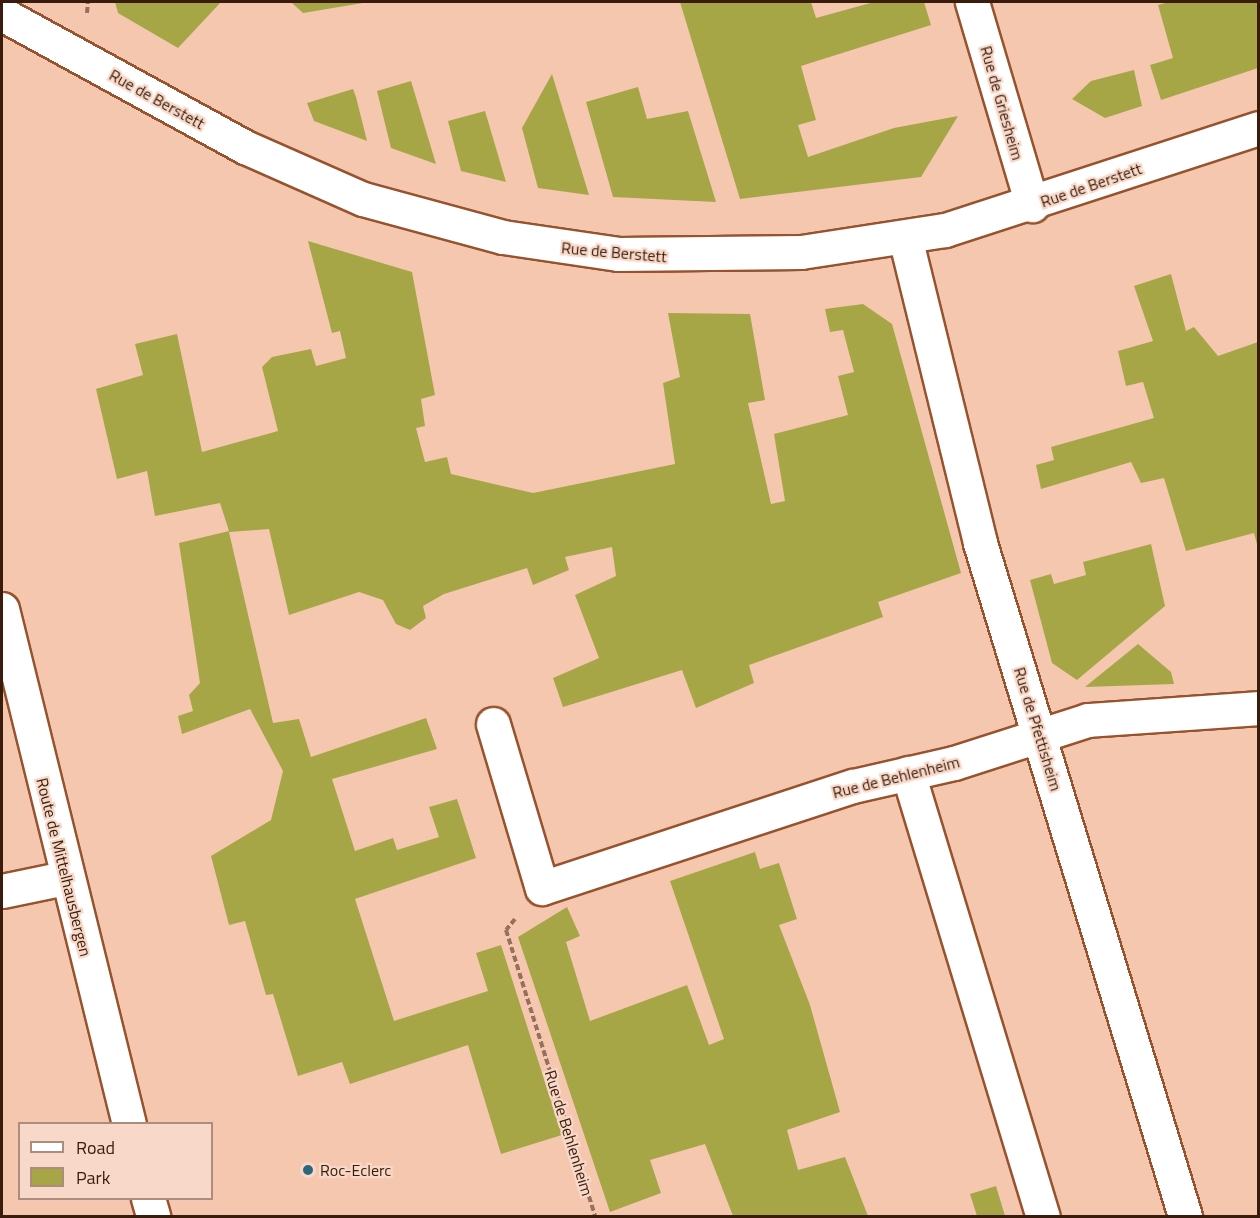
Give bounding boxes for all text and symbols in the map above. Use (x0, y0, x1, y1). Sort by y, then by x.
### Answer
street label: Rue de Griesheim (977, 44, 1027, 162)
street label: Rue de Berstett (106, 65, 208, 133)
street label: Rue de Berstett (1038, 159, 1144, 211)
street label: Rue de Berstett (560, 238, 668, 266)
street label: Rue de Pfettisheim (1010, 665, 1066, 793)
street label: Rue de Behlenheim (830, 752, 962, 802)
street label: Route de Mittelhausbergen (33, 776, 95, 958)
street label: Rue de Behlenheim (541, 1068, 597, 1198)
legend (18, 1122, 213, 1200)
text: Road (76, 1134, 115, 1161)
place label: Roc-Eclerc (320, 1160, 391, 1180)
marker: Roc-Eclerc (301, 1163, 315, 1177)
text: Park (76, 1164, 110, 1191)

